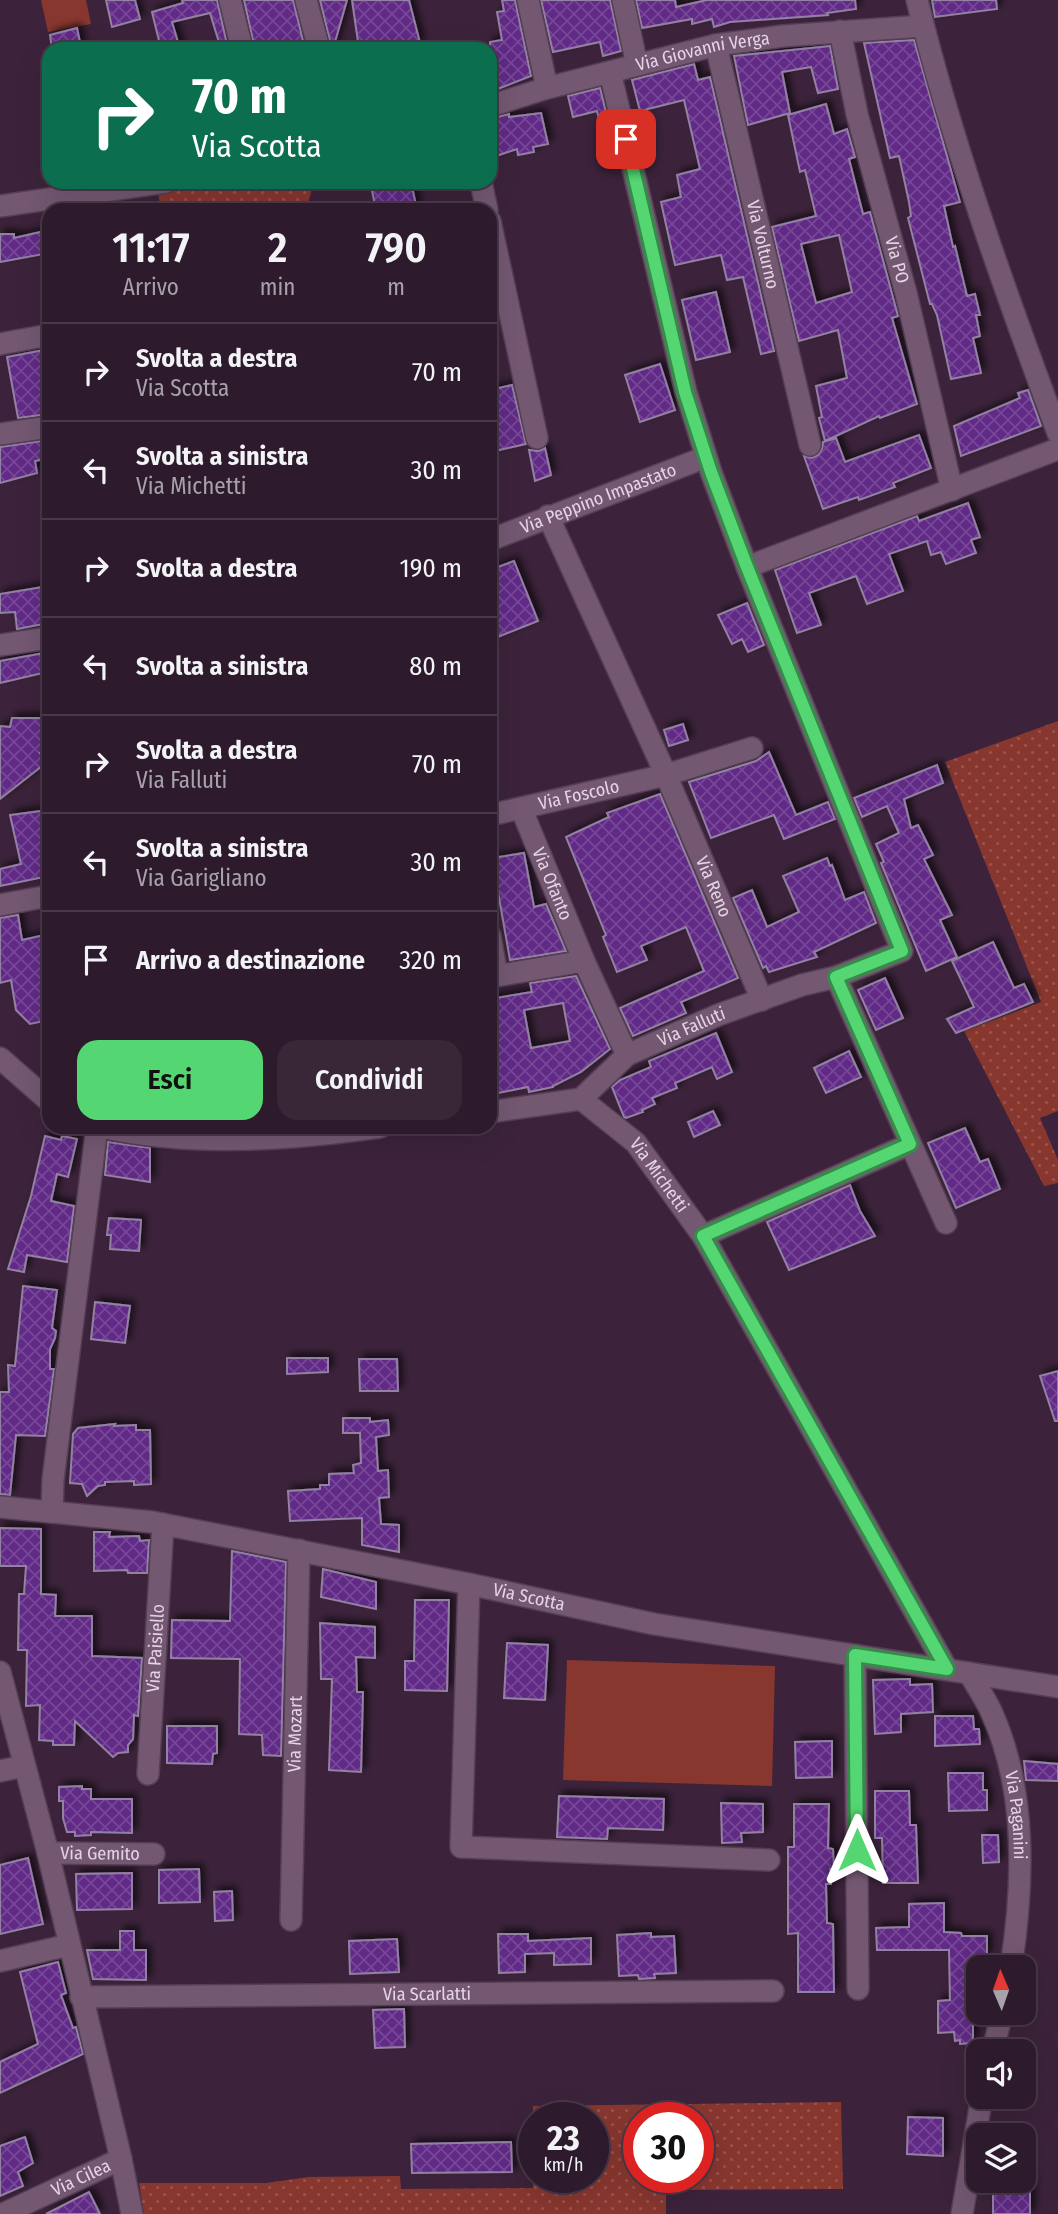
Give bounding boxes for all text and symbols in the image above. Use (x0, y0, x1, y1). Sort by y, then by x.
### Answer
street label: Via Giovanni Verga (634, 27, 771, 76)
text: 70 m (192, 67, 287, 126)
icon: right (77, 70, 168, 161)
pin (596, 109, 656, 169)
icon: arrive (607, 120, 645, 158)
text: Via Scotta (192, 127, 322, 165)
street label: Via Volturno (742, 198, 784, 291)
text: 11:17 (112, 223, 190, 273)
text: 2 (268, 223, 287, 273)
text: 790 (366, 223, 427, 273)
street label: Via PO (880, 234, 914, 286)
text: Arrivo (123, 273, 179, 301)
text: min (260, 273, 295, 301)
text: m (387, 273, 405, 301)
text: Svolta a destra (136, 343, 297, 374)
icon: right (77, 353, 115, 391)
text: 70 m (412, 357, 462, 388)
text: Via Scotta (136, 374, 229, 402)
text: Svolta a sinistra (136, 441, 308, 472)
icon: left (77, 451, 115, 489)
text: 30 m (411, 455, 462, 486)
street label: Via Peppino Impastato (517, 458, 679, 538)
text: Via Michetti (136, 472, 247, 500)
icon: right (77, 549, 115, 587)
text: Svolta a destra (136, 553, 297, 584)
text: 190 m (400, 553, 462, 584)
icon: left (77, 647, 115, 685)
text: Svolta a sinistra (136, 651, 308, 682)
text: 80 m (409, 651, 462, 682)
text: Svolta a destra (136, 735, 297, 766)
icon: right (77, 745, 115, 783)
text: 70 m (412, 749, 462, 780)
text: Via Falluti (136, 766, 227, 794)
street label: Via Foscolo (536, 775, 621, 815)
text: Svolta a sinistra (136, 833, 308, 864)
icon: left (77, 843, 115, 881)
street label: Via Ofanto (527, 844, 577, 923)
text: 30 m (411, 847, 462, 878)
street label: Via Reno (691, 853, 736, 920)
text: Via Garigliano (136, 864, 267, 892)
icon: arrive (77, 941, 115, 979)
text: Arrivo a destinazione (136, 945, 365, 976)
text: 320 m (399, 945, 462, 976)
street label: Via Falluti (654, 1002, 728, 1051)
button: Esci (77, 1040, 263, 1120)
button: Condividi (277, 1040, 462, 1120)
street label: Via Michetti (625, 1134, 693, 1217)
street label: Via Scotta (491, 1578, 567, 1615)
street label: Via Paisiello (142, 1603, 169, 1693)
street label: Via Mozart (283, 1695, 307, 1773)
street label: Via Paganini (1000, 1769, 1031, 1860)
position arrow (820, 1813, 894, 1887)
street label: Via Gemito (60, 1842, 140, 1865)
north arrow (966, 1955, 1036, 2025)
map controls (966, 1955, 1036, 2193)
street label: Via Scarlatti (383, 1983, 471, 2005)
button: sound (966, 2039, 1036, 2109)
speed limit sign: 30 (623, 2102, 714, 2193)
text: 23 (547, 2117, 580, 2159)
button: layers (966, 2123, 1036, 2193)
street label: Via Cilea (48, 2154, 114, 2201)
text: km/h (543, 2154, 584, 2176)

